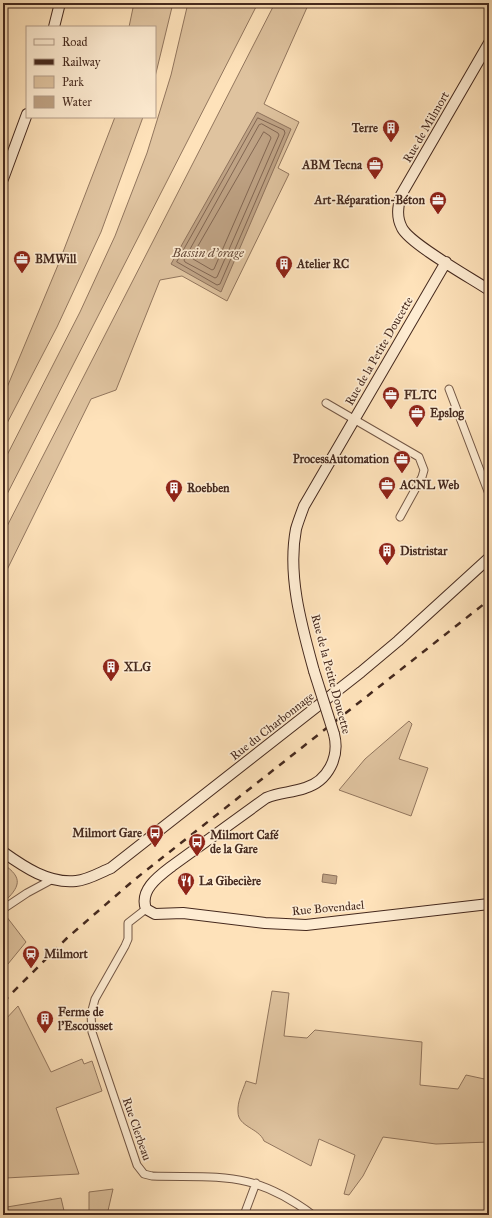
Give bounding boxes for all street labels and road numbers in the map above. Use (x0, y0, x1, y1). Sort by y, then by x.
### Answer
street label: Rue de Milmort (400, 88, 452, 165)
street label: Rue de la Petite Doucette (342, 294, 416, 408)
street label: Rue de la Petite Doucette (308, 613, 354, 735)
street label: Rue du Charbonnage (227, 689, 317, 764)
street label: Rue Bovendael (291, 898, 366, 918)
street label: Rue Clerbeau (120, 1096, 154, 1163)

